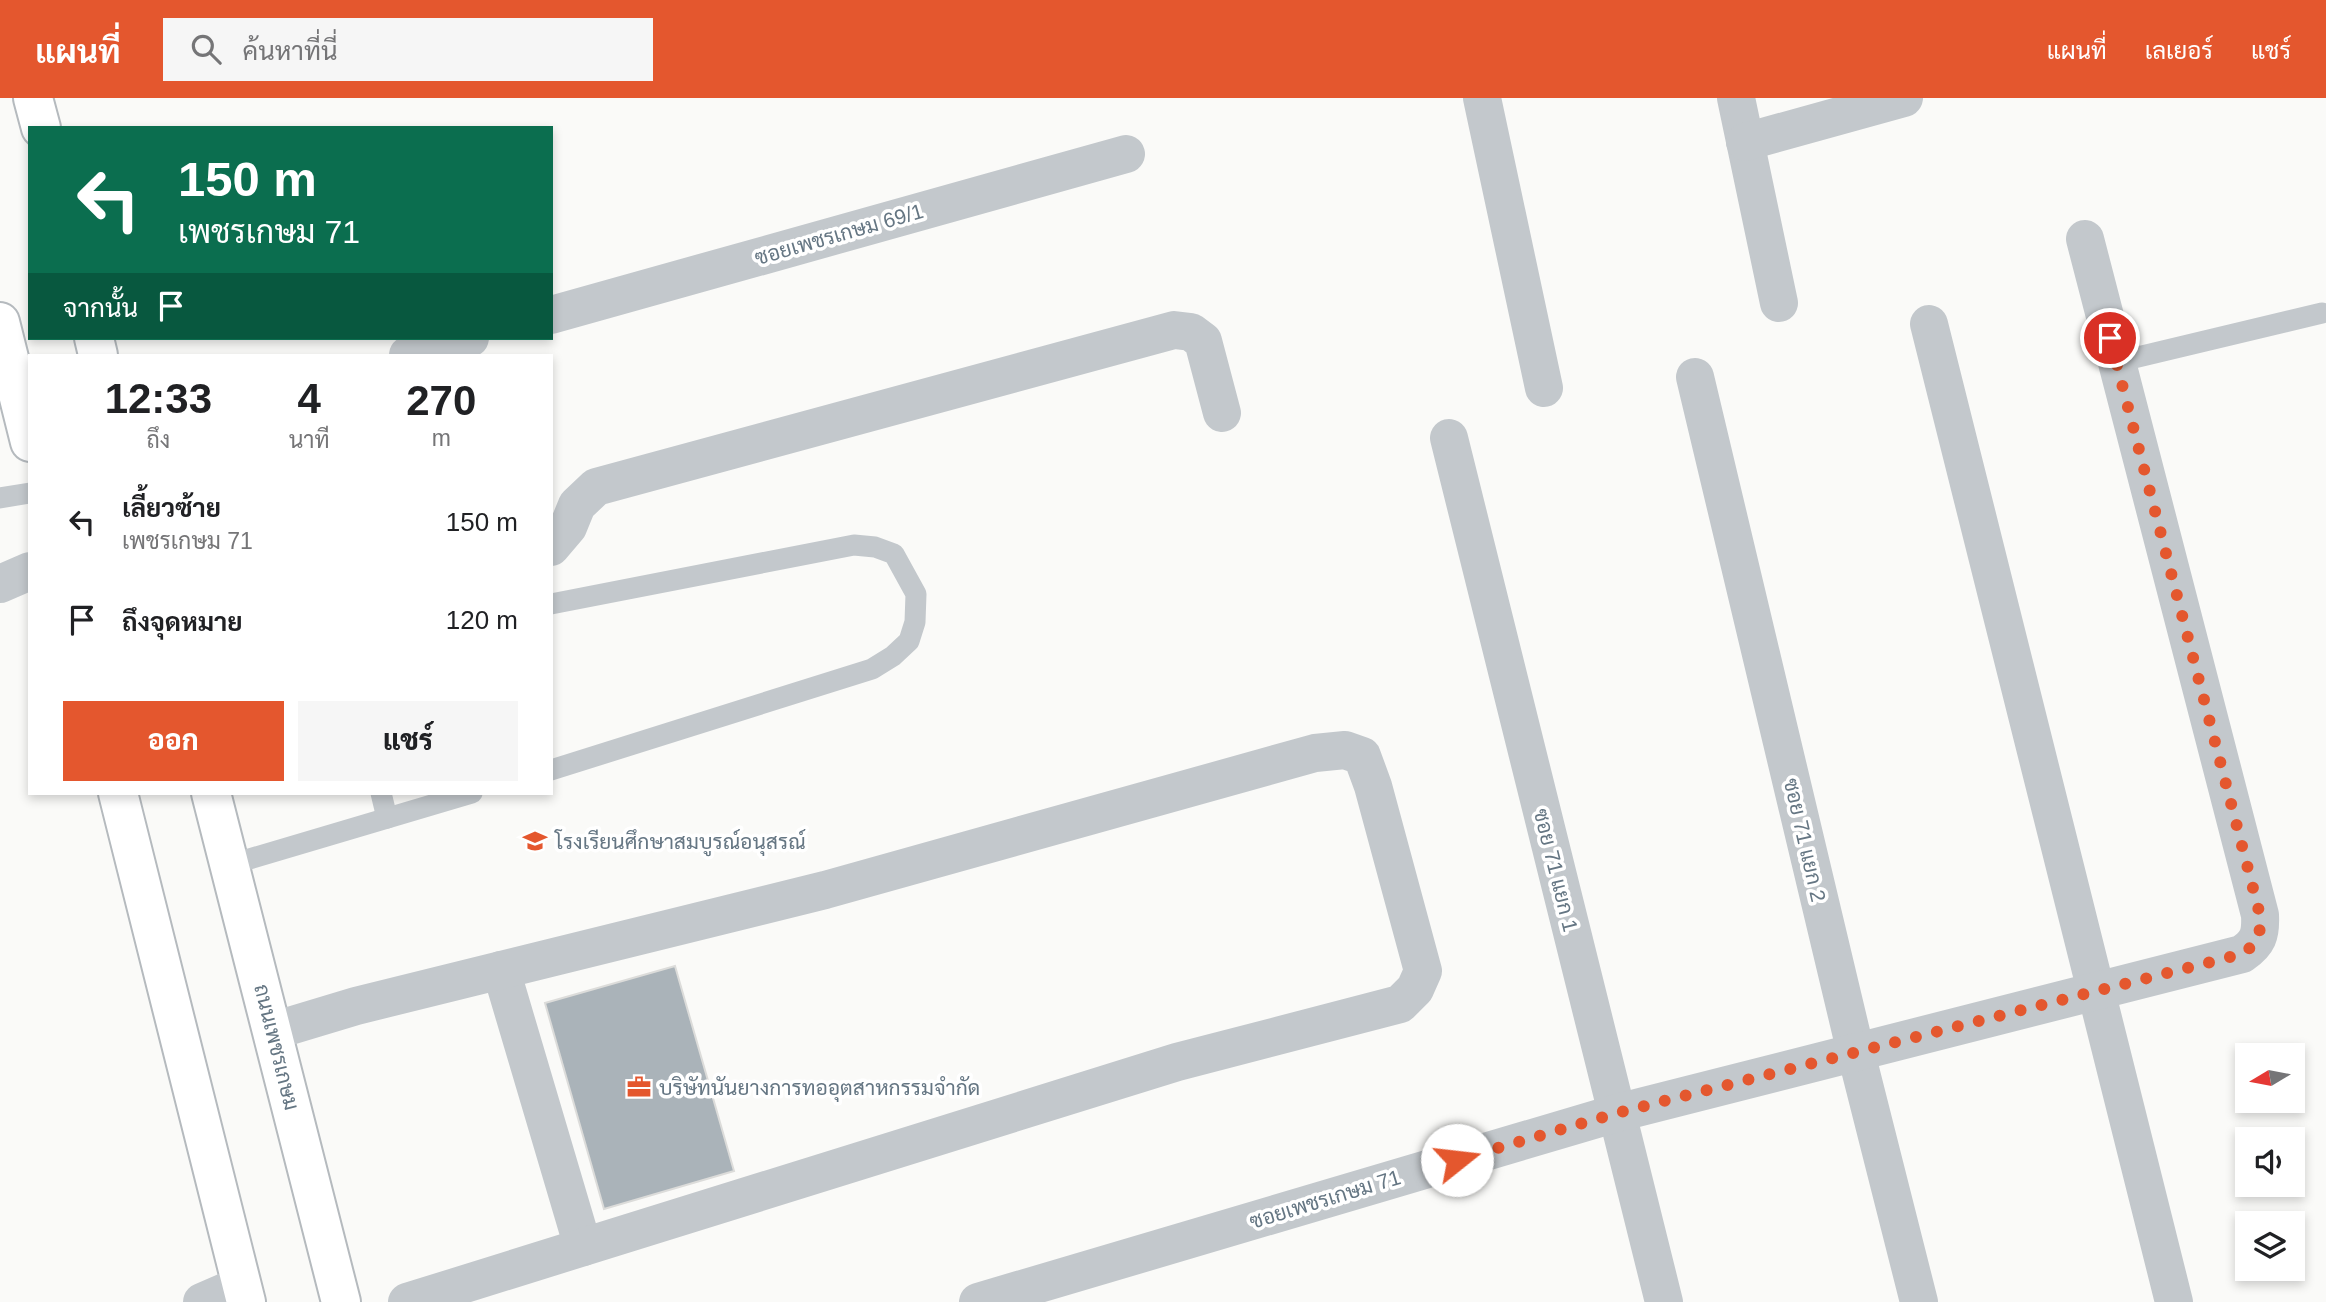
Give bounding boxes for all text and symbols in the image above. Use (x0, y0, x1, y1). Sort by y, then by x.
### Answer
search box (163, 18, 653, 81)
icon: search (187, 30, 225, 68)
text: แผนที่ (35, 33, 121, 70)
text: ค้นหาที่นี่ (243, 36, 338, 66)
text: แผนที่ (2047, 37, 2107, 64)
text: เลเยอร์ (2145, 37, 2213, 64)
text: แชร์ (2251, 37, 2291, 64)
text: 150 m (178, 152, 317, 206)
icon: left (63, 154, 154, 245)
street label: ซอยเพชรเกษม 69/1 (752, 199, 926, 269)
text: เพชรเกษม 71 (178, 214, 360, 250)
icon: arrive (152, 287, 190, 325)
text: จากนั้น (63, 293, 138, 323)
pin (2080, 308, 2140, 368)
icon: arrive (2091, 319, 2129, 357)
text: 12:33 (105, 375, 212, 422)
text: 4 (297, 375, 321, 422)
text: 270 (406, 377, 476, 424)
text: m (432, 425, 451, 451)
text: ถึง (146, 427, 170, 453)
text: นาที (289, 427, 330, 453)
text: เลี้ยวซ้าย (122, 493, 221, 523)
icon: left (63, 503, 101, 541)
text: 150 m (446, 507, 518, 537)
text: เพชรเกษม 71 (122, 528, 253, 554)
icon: arrive (63, 601, 101, 639)
text: 120 m (446, 605, 518, 635)
text: ถึงจุดหมาย (122, 607, 243, 637)
button: ออก (63, 701, 284, 781)
button: แชร์ (298, 701, 518, 781)
street label: ซอย 71 แยก 2 (1780, 776, 1830, 904)
street label: ซอย 71 แยก 1 (1530, 806, 1582, 934)
school or university icon: โรงเรียนศึกษาสมบูรณ์อนุสรณ์ (521, 827, 549, 855)
place label: โรงเรียนศึกษาสมบูรณ์อนุสรณ์ (554, 828, 806, 857)
street label: ถนนเพชรเกษม (250, 982, 304, 1112)
north arrow (2235, 1043, 2305, 1113)
map controls (2235, 1043, 2305, 1281)
office icon: บริษัทนันยางการทออุตสาหกรรมจำกัด (625, 1073, 653, 1101)
place label: บริษัทนันยางการทออุตสาหกรรมจำกัด (659, 1076, 980, 1102)
position arrow (1420, 1123, 1494, 1197)
button: sound (2235, 1127, 2305, 1197)
street label: ซอยเพชรเกษม 71 (1247, 1165, 1403, 1233)
button: layers (2235, 1211, 2305, 1281)

